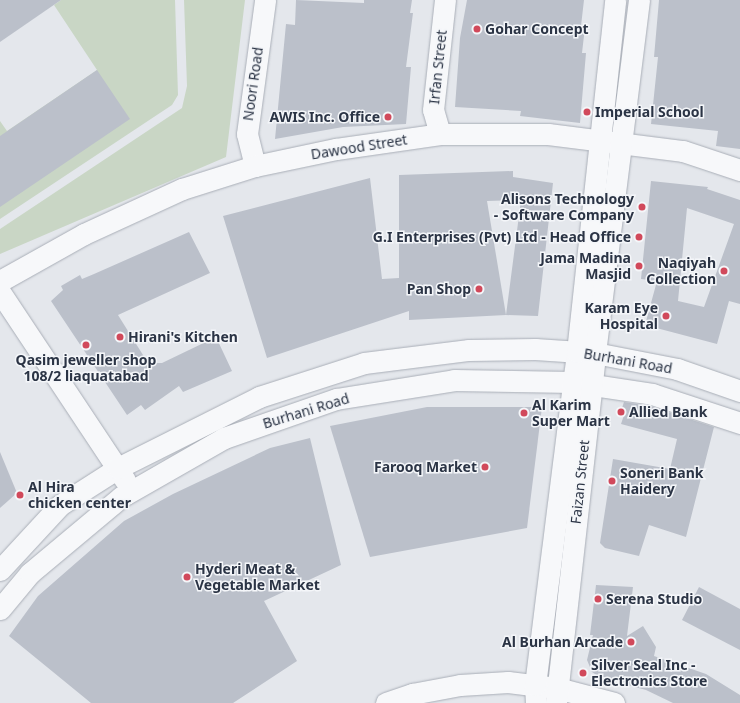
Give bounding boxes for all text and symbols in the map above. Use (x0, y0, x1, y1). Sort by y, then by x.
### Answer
place label: Gohar Concept (485, 21, 589, 37)
marker: Gohar Concept (472, 24, 482, 34)
street label: Irfan Street (426, 29, 450, 105)
street label: Noori Road (240, 46, 266, 122)
place label: Imperial School (595, 104, 704, 120)
marker: Imperial School (582, 107, 592, 117)
place label: AWIS Inc. Office (270, 109, 380, 125)
marker: AWIS Inc. Office (383, 112, 393, 122)
street label: Dawood Street (310, 131, 408, 163)
place label: Alisons Technology - Software Company (494, 191, 634, 224)
marker: Alisons Technology - Software Company (637, 202, 647, 212)
place label: G.I Enterprises (Pvt) Ltd - Head Office (373, 229, 631, 245)
marker: G.I Enterprises (Pvt) Ltd - Head Office (634, 232, 644, 242)
place label: Jama Madina Masjid (540, 250, 631, 282)
place label: Naqiyah Collection (646, 255, 716, 288)
marker: Jama Madina Masjid (634, 261, 644, 271)
marker: Naqiyah Collection (719, 266, 729, 276)
place label: Pan Shop (407, 281, 471, 297)
marker: Pan Shop (474, 284, 484, 294)
place label: Karam Eye Hospital (584, 300, 658, 332)
marker: Karam Eye Hospital (661, 311, 671, 321)
place label: Hirani's Kitchen (128, 329, 238, 345)
marker: Hirani's Kitchen (115, 332, 125, 342)
marker: Qasim jeweller shop 108/2 liaquatabad (81, 340, 91, 350)
street label: Burhani Road (582, 345, 674, 377)
place label: Qasim jeweller shop 108/2 liaquatabad (16, 352, 156, 384)
street label: Burhani Road (261, 390, 351, 432)
place label: Al Karim Super Mart (532, 397, 610, 430)
place label: Allied Bank (629, 404, 708, 420)
marker: Allied Bank (616, 407, 626, 417)
marker: Al Karim Super Mart (519, 408, 529, 418)
street label: Faizan Street (567, 439, 593, 525)
place label: Farooq Market (374, 459, 477, 475)
marker: Farooq Market (480, 462, 490, 472)
place label: Soneri Bank Haidery (620, 465, 703, 498)
marker: Soneri Bank Haidery (607, 476, 617, 486)
place label: Al Hira chicken center (28, 479, 131, 512)
marker: Al Hira chicken center (15, 490, 25, 500)
place label: Hyderi Meat & Vegetable Market (195, 561, 320, 594)
marker: Hyderi Meat & Vegetable Market (182, 572, 192, 582)
place label: Serena Studio (606, 591, 702, 607)
marker: Serena Studio (593, 594, 603, 604)
place label: Al Burhan Arcade (502, 634, 623, 650)
marker: Al Burhan Arcade (626, 637, 636, 647)
place label: Silver Seal Inc - Electronics Store (591, 657, 707, 690)
marker: Silver Seal Inc - Electronics Store (578, 668, 588, 678)

